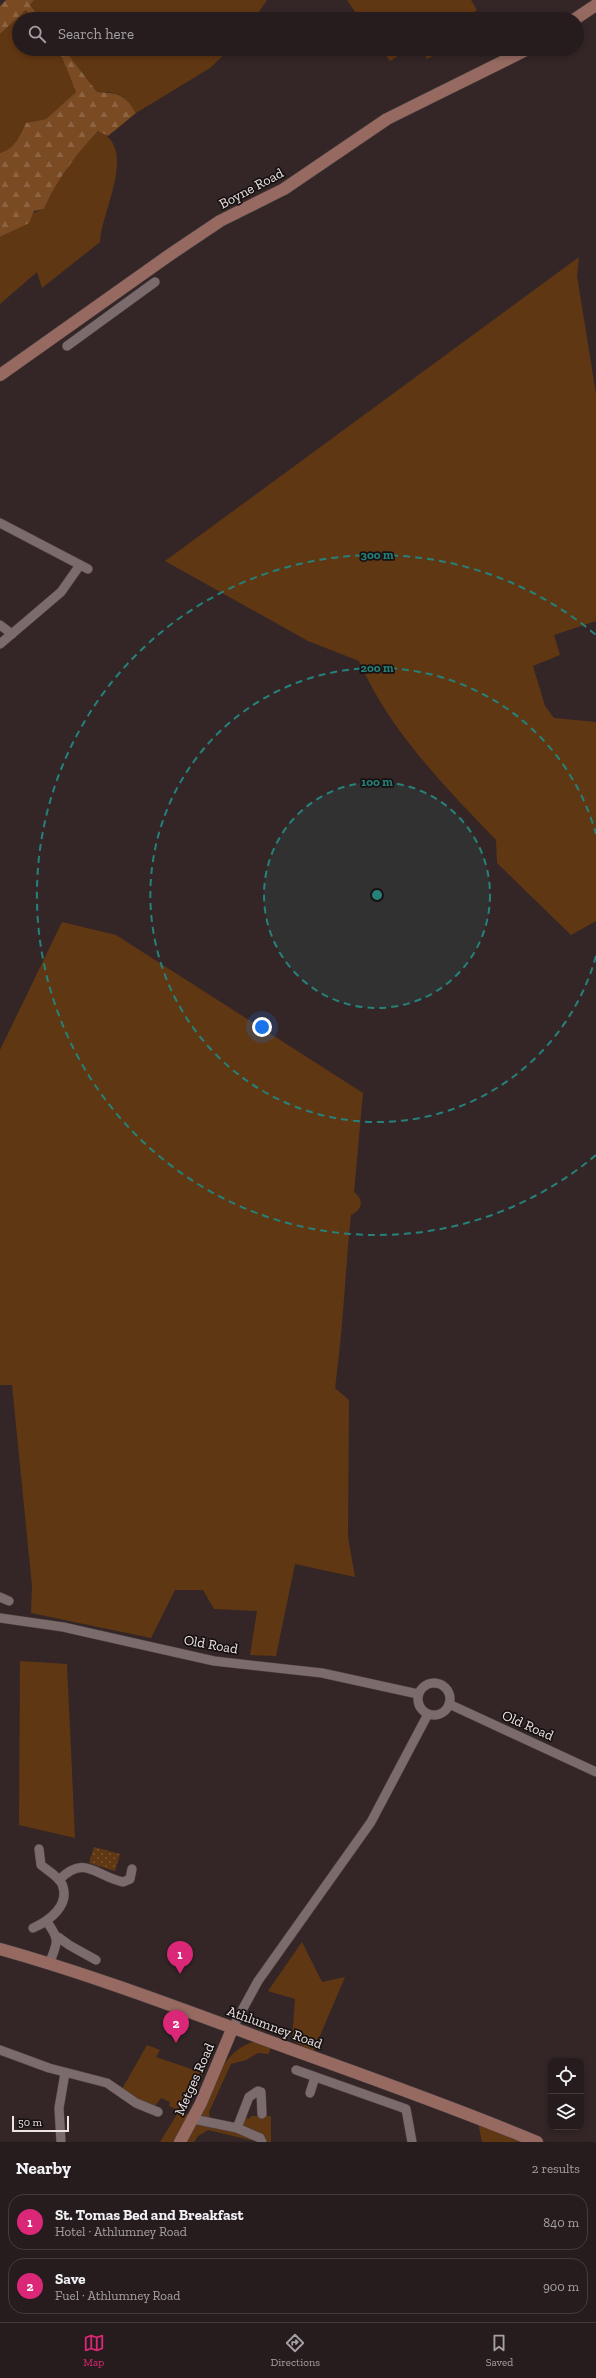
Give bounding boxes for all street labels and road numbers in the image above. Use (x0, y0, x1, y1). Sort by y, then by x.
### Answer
street label: Boyne Road (216, 164, 287, 212)
street label: Old Road (182, 1631, 240, 1658)
street label: Old Road (499, 1707, 557, 1744)
street label: Athlumney Road (225, 2002, 325, 2053)
street label: Metges Road (171, 2040, 218, 2118)

